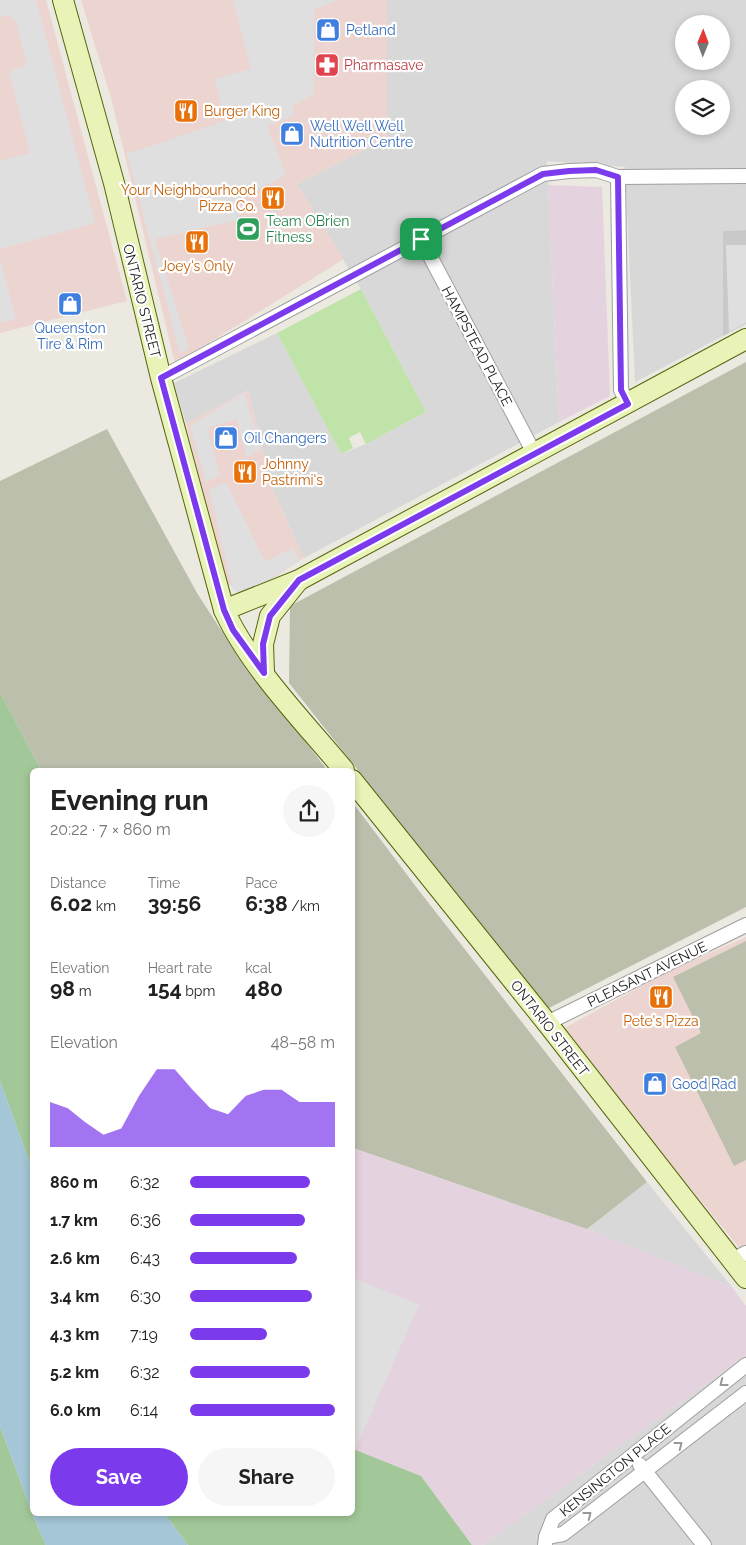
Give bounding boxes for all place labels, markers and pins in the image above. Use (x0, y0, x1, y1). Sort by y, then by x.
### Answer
shop icon: Petland (315, 17, 341, 43)
place label: Petland (346, 22, 396, 38)
pharmacy icon: Pharmasave (314, 52, 340, 78)
place label: Pharmasave (344, 57, 424, 73)
restaurant icon: Burger King (173, 98, 199, 124)
place label: Burger King (204, 103, 280, 119)
place label: Well Well Well Nutrition Centre (310, 118, 413, 150)
shop icon: Well Well Well Nutrition Centre (279, 121, 305, 147)
place label: Your Neighbourhood Pizza Co. (121, 182, 256, 214)
restaurant icon: Your Neighbourhood Pizza Co. (260, 185, 286, 211)
place label: Team OBrien Fitness (266, 213, 349, 245)
sports icon: Team OBrien Fitness (235, 216, 261, 242)
pin (400, 218, 442, 260)
restaurant icon: Joey's Only (184, 229, 210, 255)
place label: Joey's Only (160, 258, 234, 274)
shop icon: Queenston Tire & Rim (57, 291, 83, 317)
place label: Queenston Tire & Rim (34, 320, 106, 352)
shop icon: Oil Changers (213, 425, 239, 451)
place label: Oil Changers (244, 430, 327, 446)
place label: Johnny Pastrimi's (262, 456, 323, 488)
restaurant icon: Johnny Pastrimi's (232, 459, 258, 485)
restaurant icon: Pete's Pizza (648, 984, 674, 1010)
place label: Pete's Pizza (623, 1013, 699, 1029)
shop icon: Good Rad (642, 1071, 668, 1097)
place label: Good Rad (672, 1076, 736, 1092)

